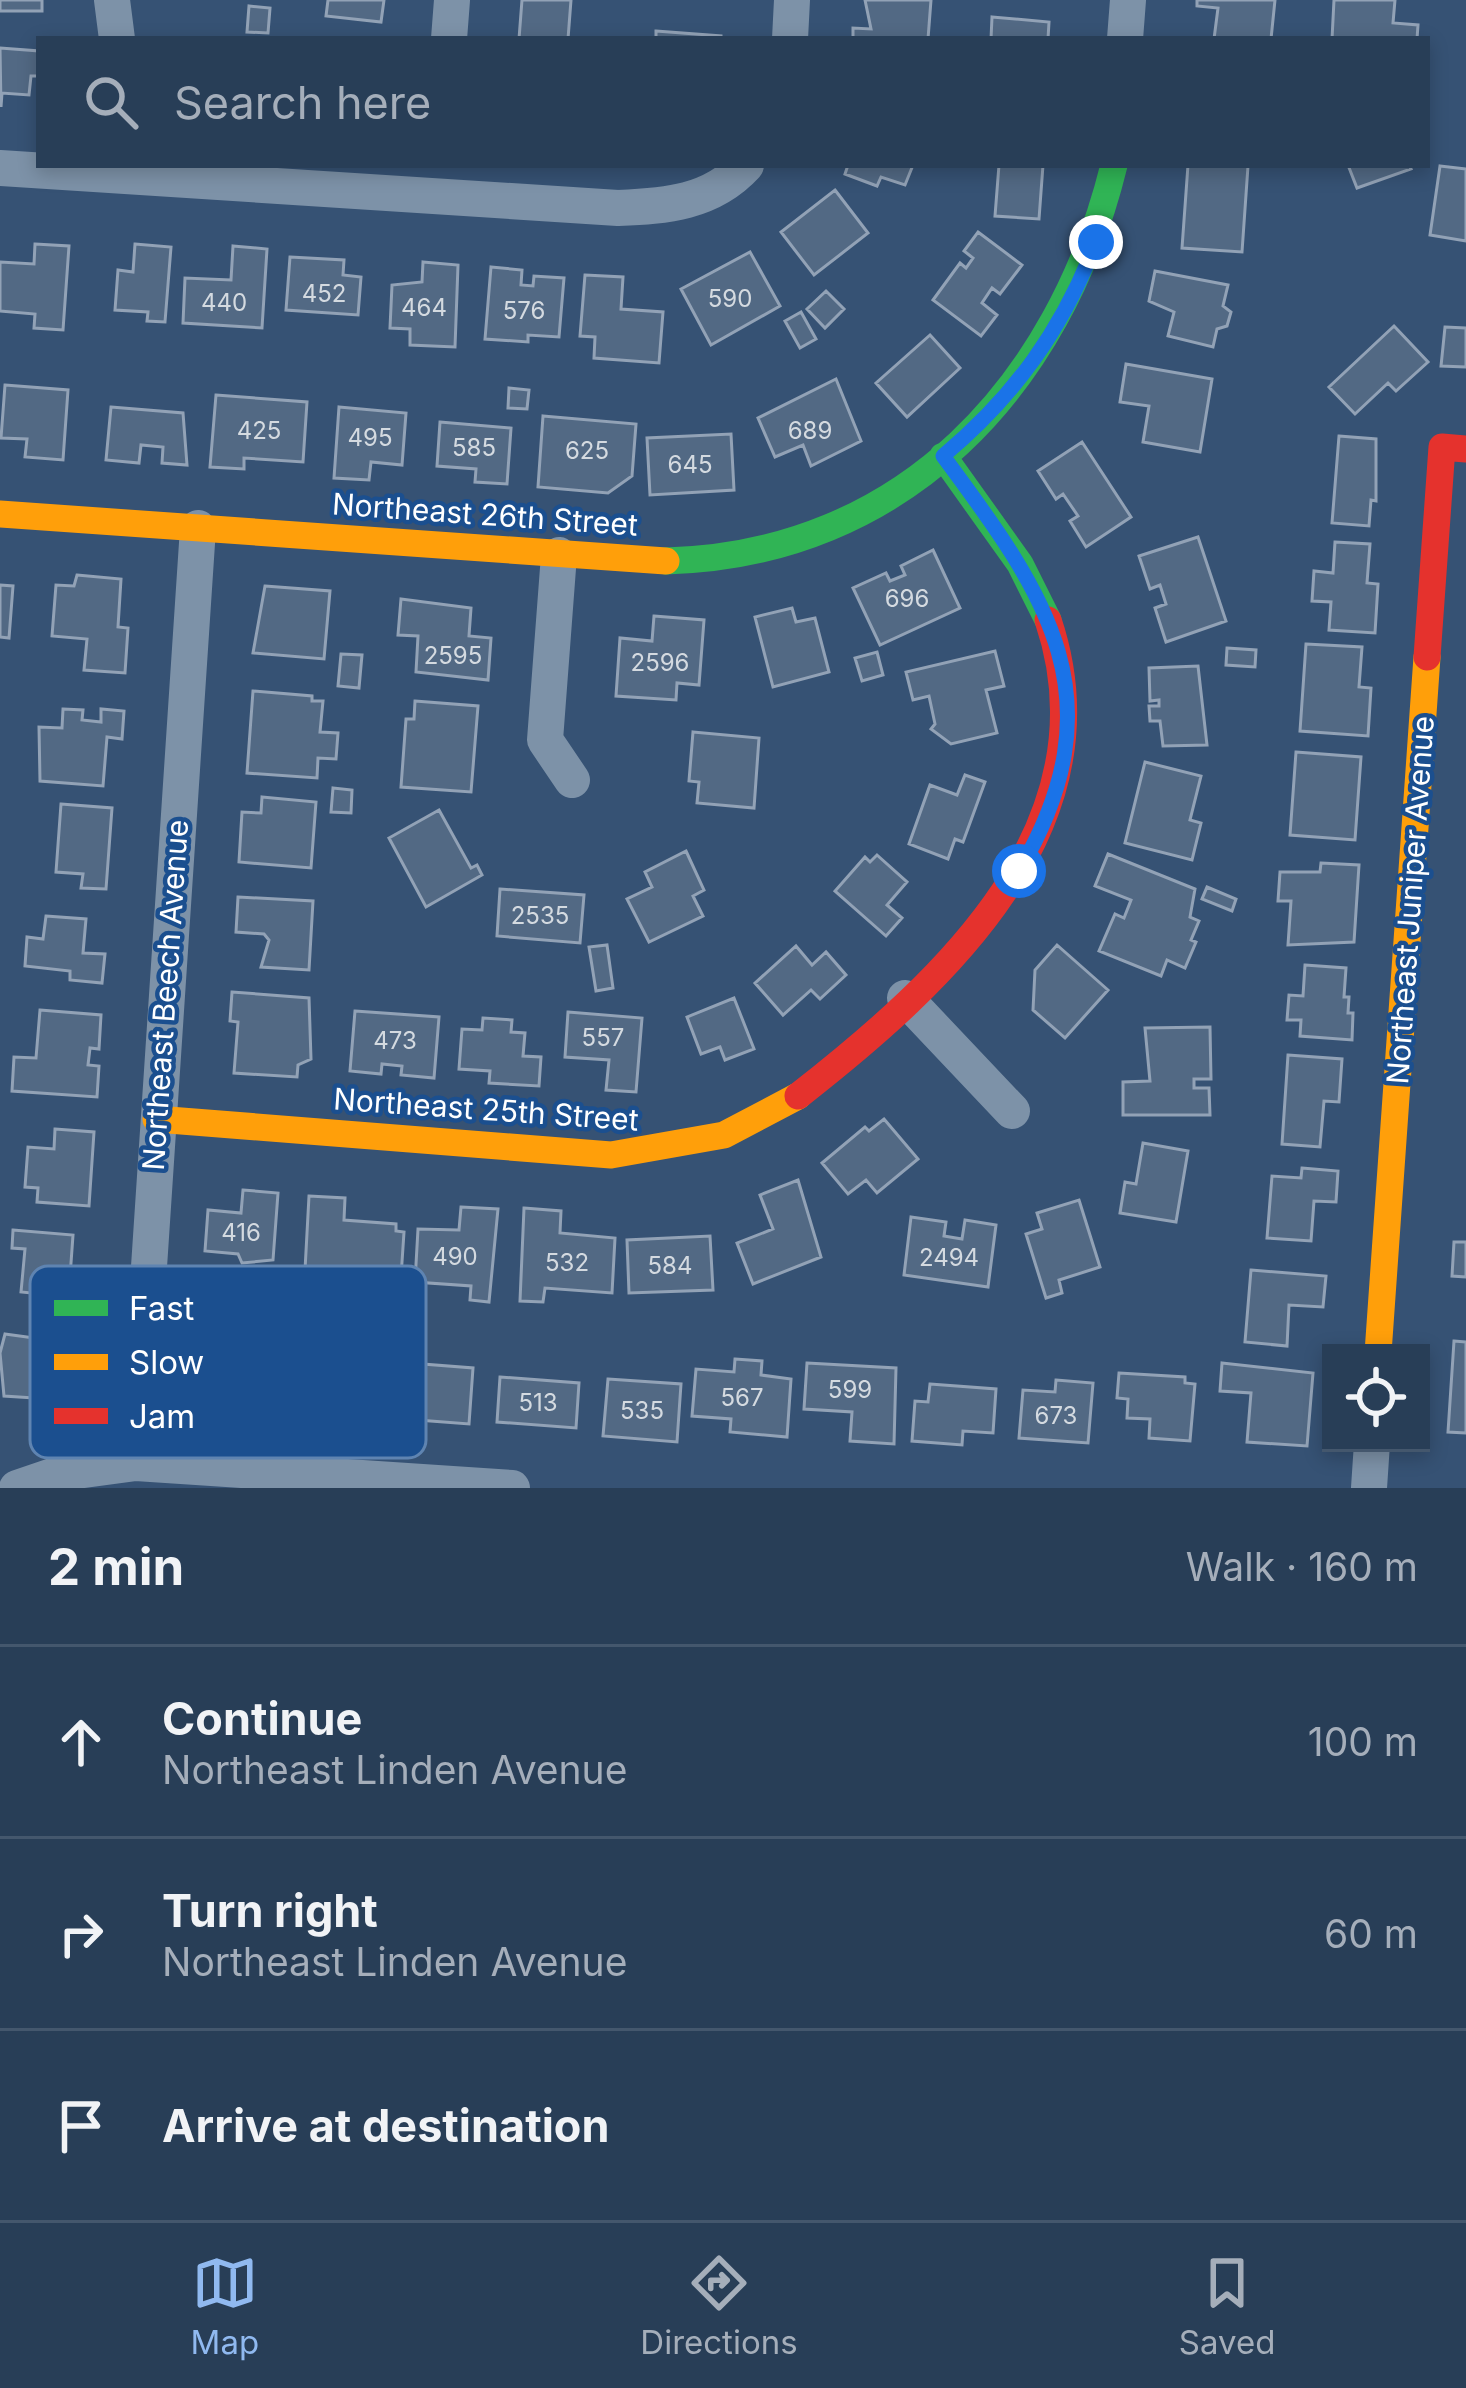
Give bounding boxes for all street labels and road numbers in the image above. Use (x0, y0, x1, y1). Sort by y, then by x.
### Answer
street label: Northeast 26th Street (331, 485, 639, 543)
street label: Northeast Juniper Avenue (1379, 714, 1441, 1086)
street label: Northeast Beech Avenue (135, 818, 195, 1172)
street label: Northeast 25th Street (332, 1080, 640, 1138)

